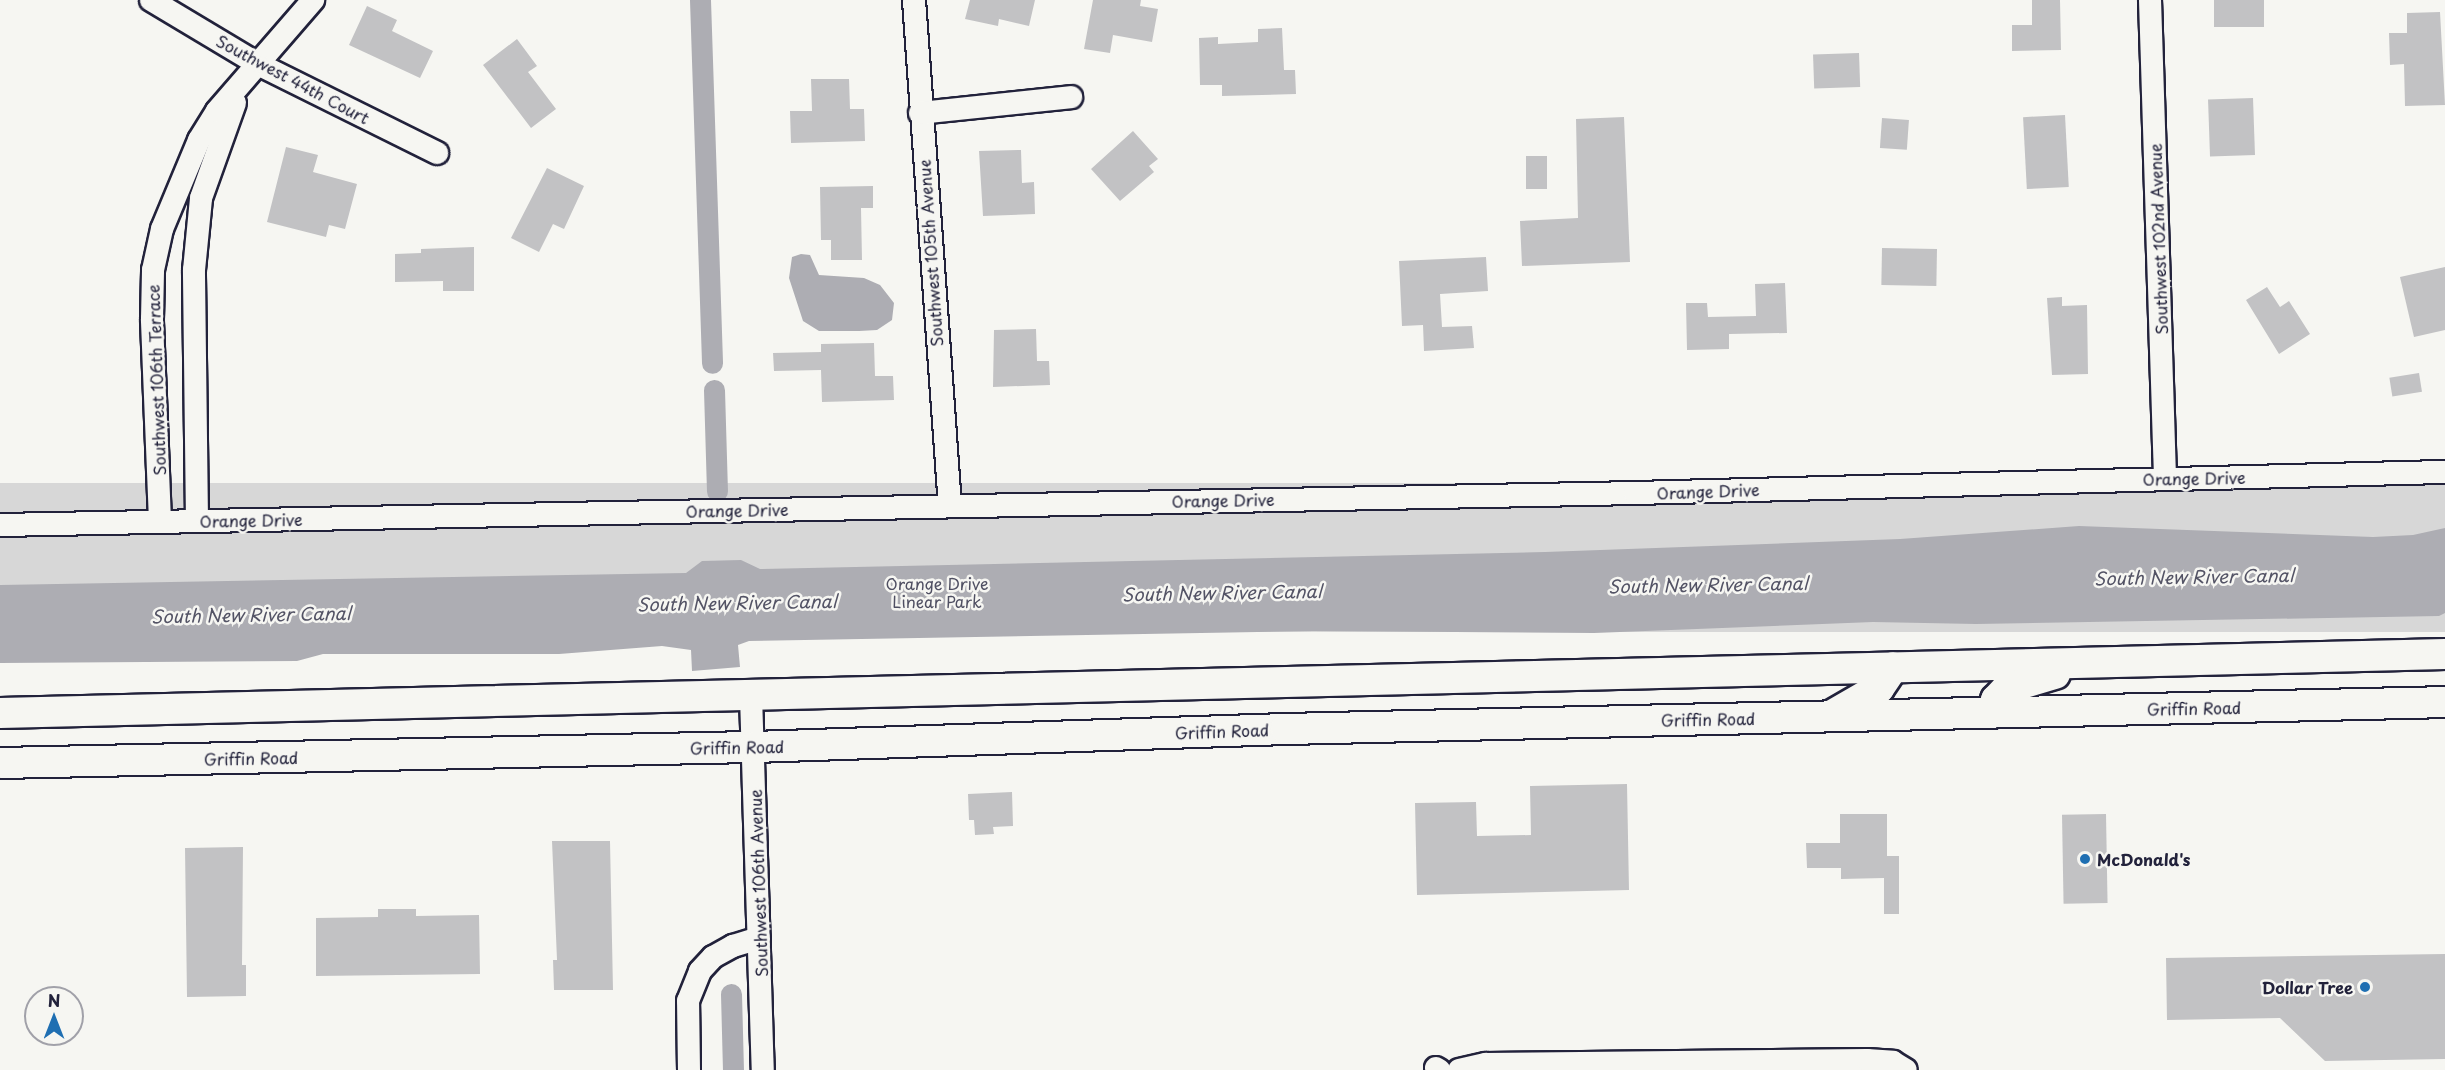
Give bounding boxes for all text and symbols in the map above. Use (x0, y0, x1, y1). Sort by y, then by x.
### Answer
street label: Southwest 44th Court (213, 31, 373, 127)
street label: Southwest 102nd Avenue (2145, 142, 2171, 336)
street label: Southwest 105th Avenue (914, 158, 946, 348)
street label: Southwest 106th Terrace (143, 283, 169, 477)
street label: Orange Drive (2142, 468, 2246, 488)
street label: Orange Drive (1656, 480, 1760, 502)
street label: Orange Drive (1171, 490, 1275, 510)
street label: Orange Drive (685, 500, 789, 520)
street label: Orange Drive (199, 510, 303, 530)
water label: South New River Canal (2094, 564, 2294, 590)
water label: South New River Canal (1608, 572, 1808, 598)
park label: Orange Drive Linear Park (886, 573, 988, 611)
water label: South New River Canal (1122, 580, 1322, 606)
water label: South New River Canal (637, 590, 837, 616)
water label: South New River Canal (151, 602, 351, 628)
street label: Griffin Road (2146, 698, 2242, 718)
street label: Griffin Road (1660, 709, 1756, 729)
street label: Griffin Road (1174, 720, 1270, 742)
street label: Griffin Road (689, 737, 785, 757)
street label: Griffin Road (203, 748, 299, 768)
street label: Southwest 106th Avenue (745, 788, 771, 978)
place label: McDonald's (2097, 849, 2191, 869)
marker: McDonald's (2078, 852, 2092, 866)
place label: Dollar Tree (2261, 977, 2353, 997)
marker: Dollar Tree (2358, 980, 2372, 994)
north arrow (24, 986, 84, 1046)
text: N (48, 988, 60, 1012)

